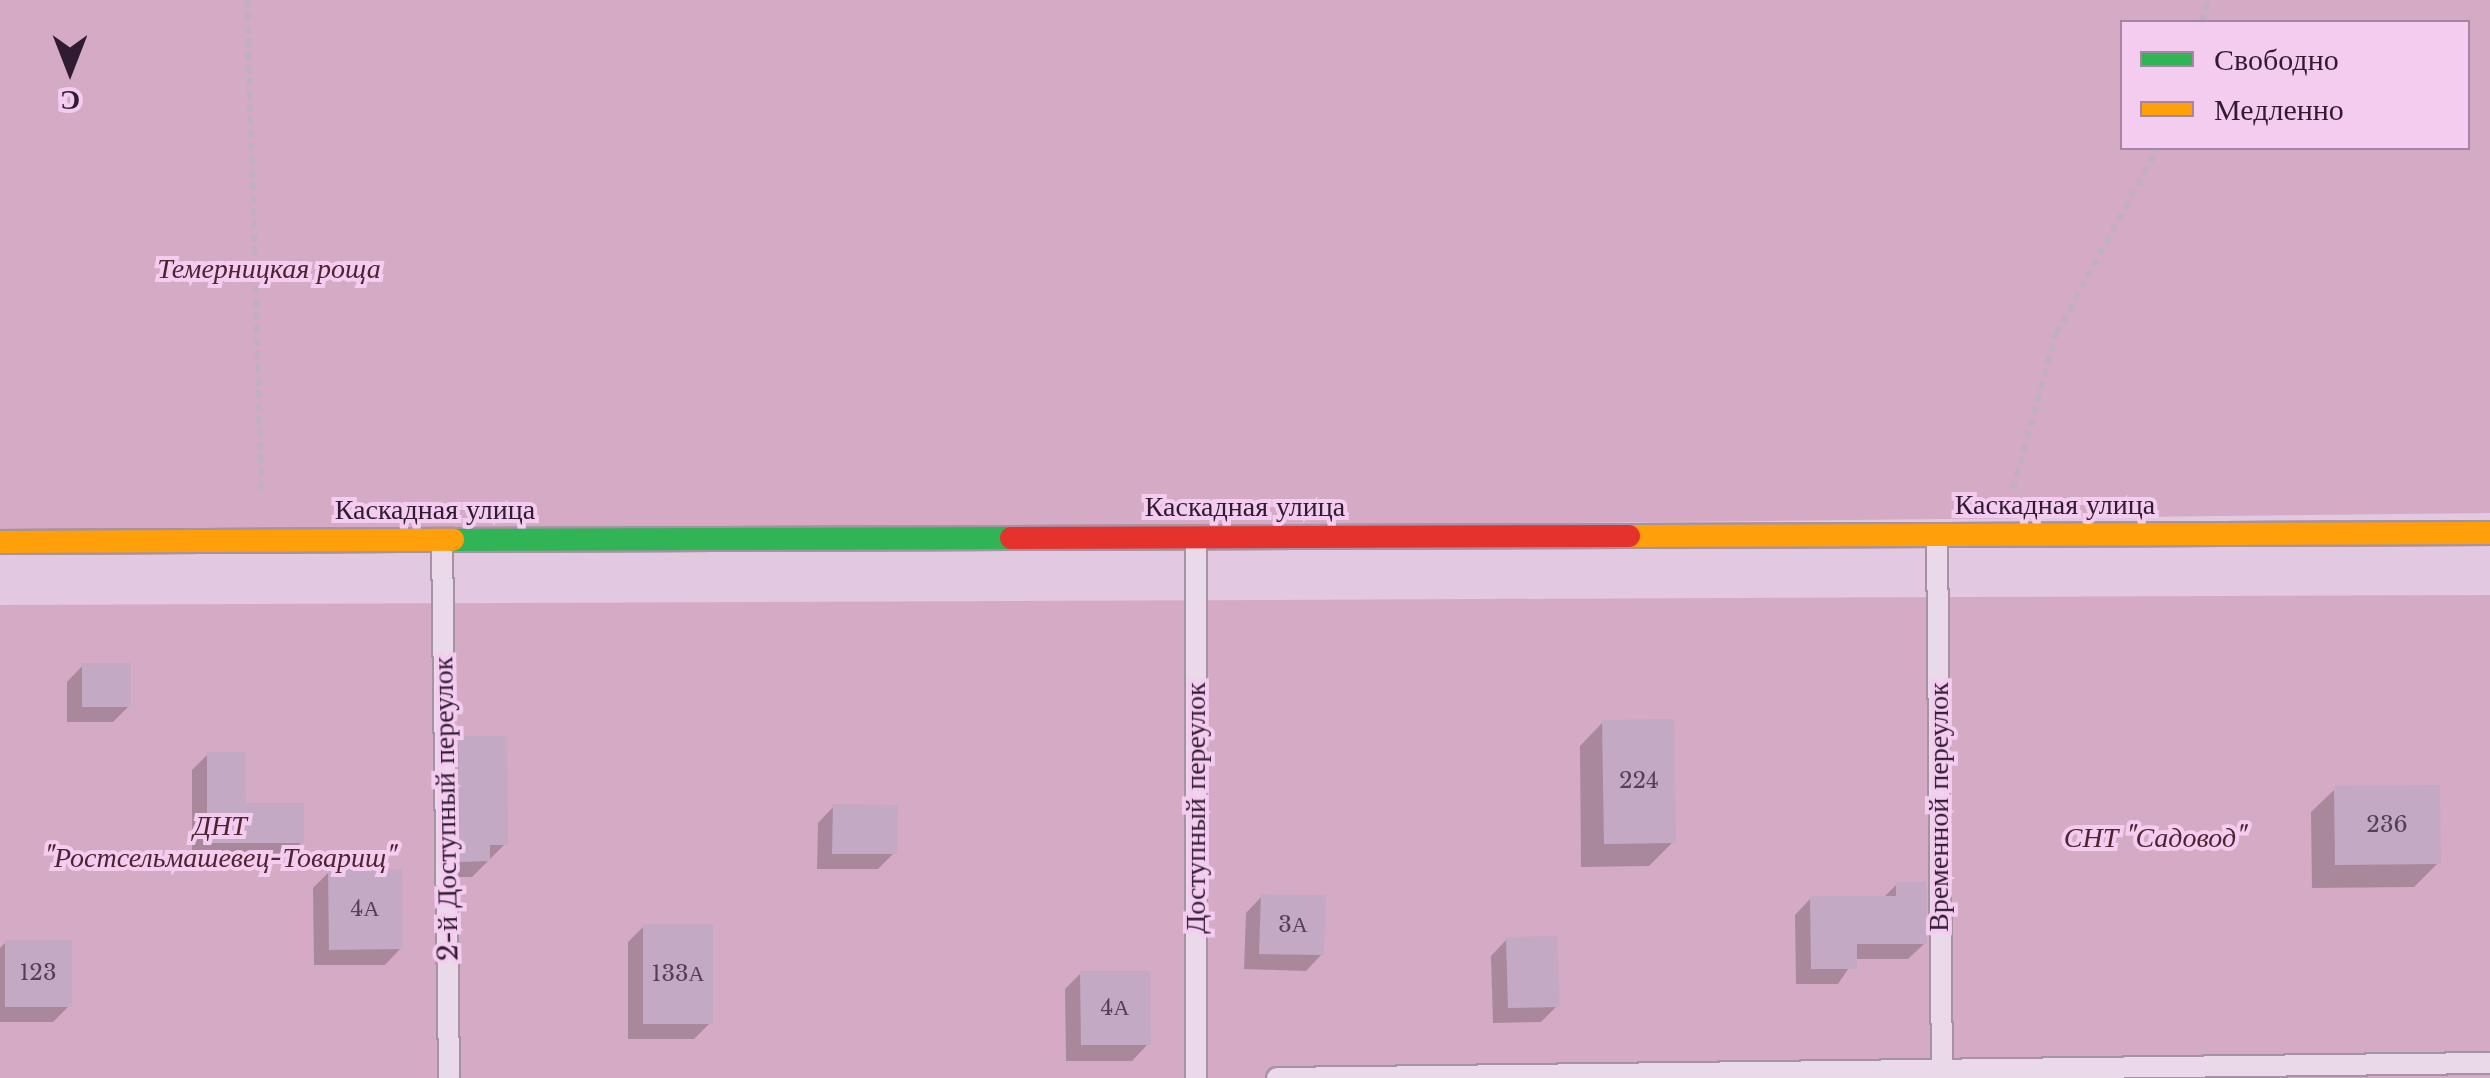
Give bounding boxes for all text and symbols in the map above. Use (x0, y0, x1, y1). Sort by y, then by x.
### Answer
north arrow (20, 20, 120, 120)
legend (2120, 20, 2470, 150)
text: Свободно (2214, 41, 2339, 78)
text: С (60, 83, 80, 118)
text: Медленно (2214, 91, 2344, 128)
park label: Темерницкая роща (157, 252, 381, 286)
street label: Каскадная улица (1955, 488, 2155, 522)
street label: Каскадная улица (1145, 490, 1345, 524)
street label: Каскадная улица (335, 493, 535, 527)
street label: 2-й Доступный переулок (427, 656, 465, 962)
street label: Доступный переулок (1179, 682, 1213, 934)
street label: Временной переулок (1922, 682, 1956, 932)
house number: 224 (1619, 768, 1659, 794)
park label: ДНТ "Ростсельмашевец-Товарищ" (44, 809, 396, 875)
house number: 236 (2366, 812, 2408, 838)
park label: СНТ "Садовод" (2064, 821, 2246, 855)
house number: 4А (351, 896, 379, 922)
house number: 3А (1278, 912, 1308, 938)
house number: 123 (20, 960, 56, 986)
house number: 133А (652, 961, 704, 987)
house number: 4А (1101, 995, 1129, 1021)

